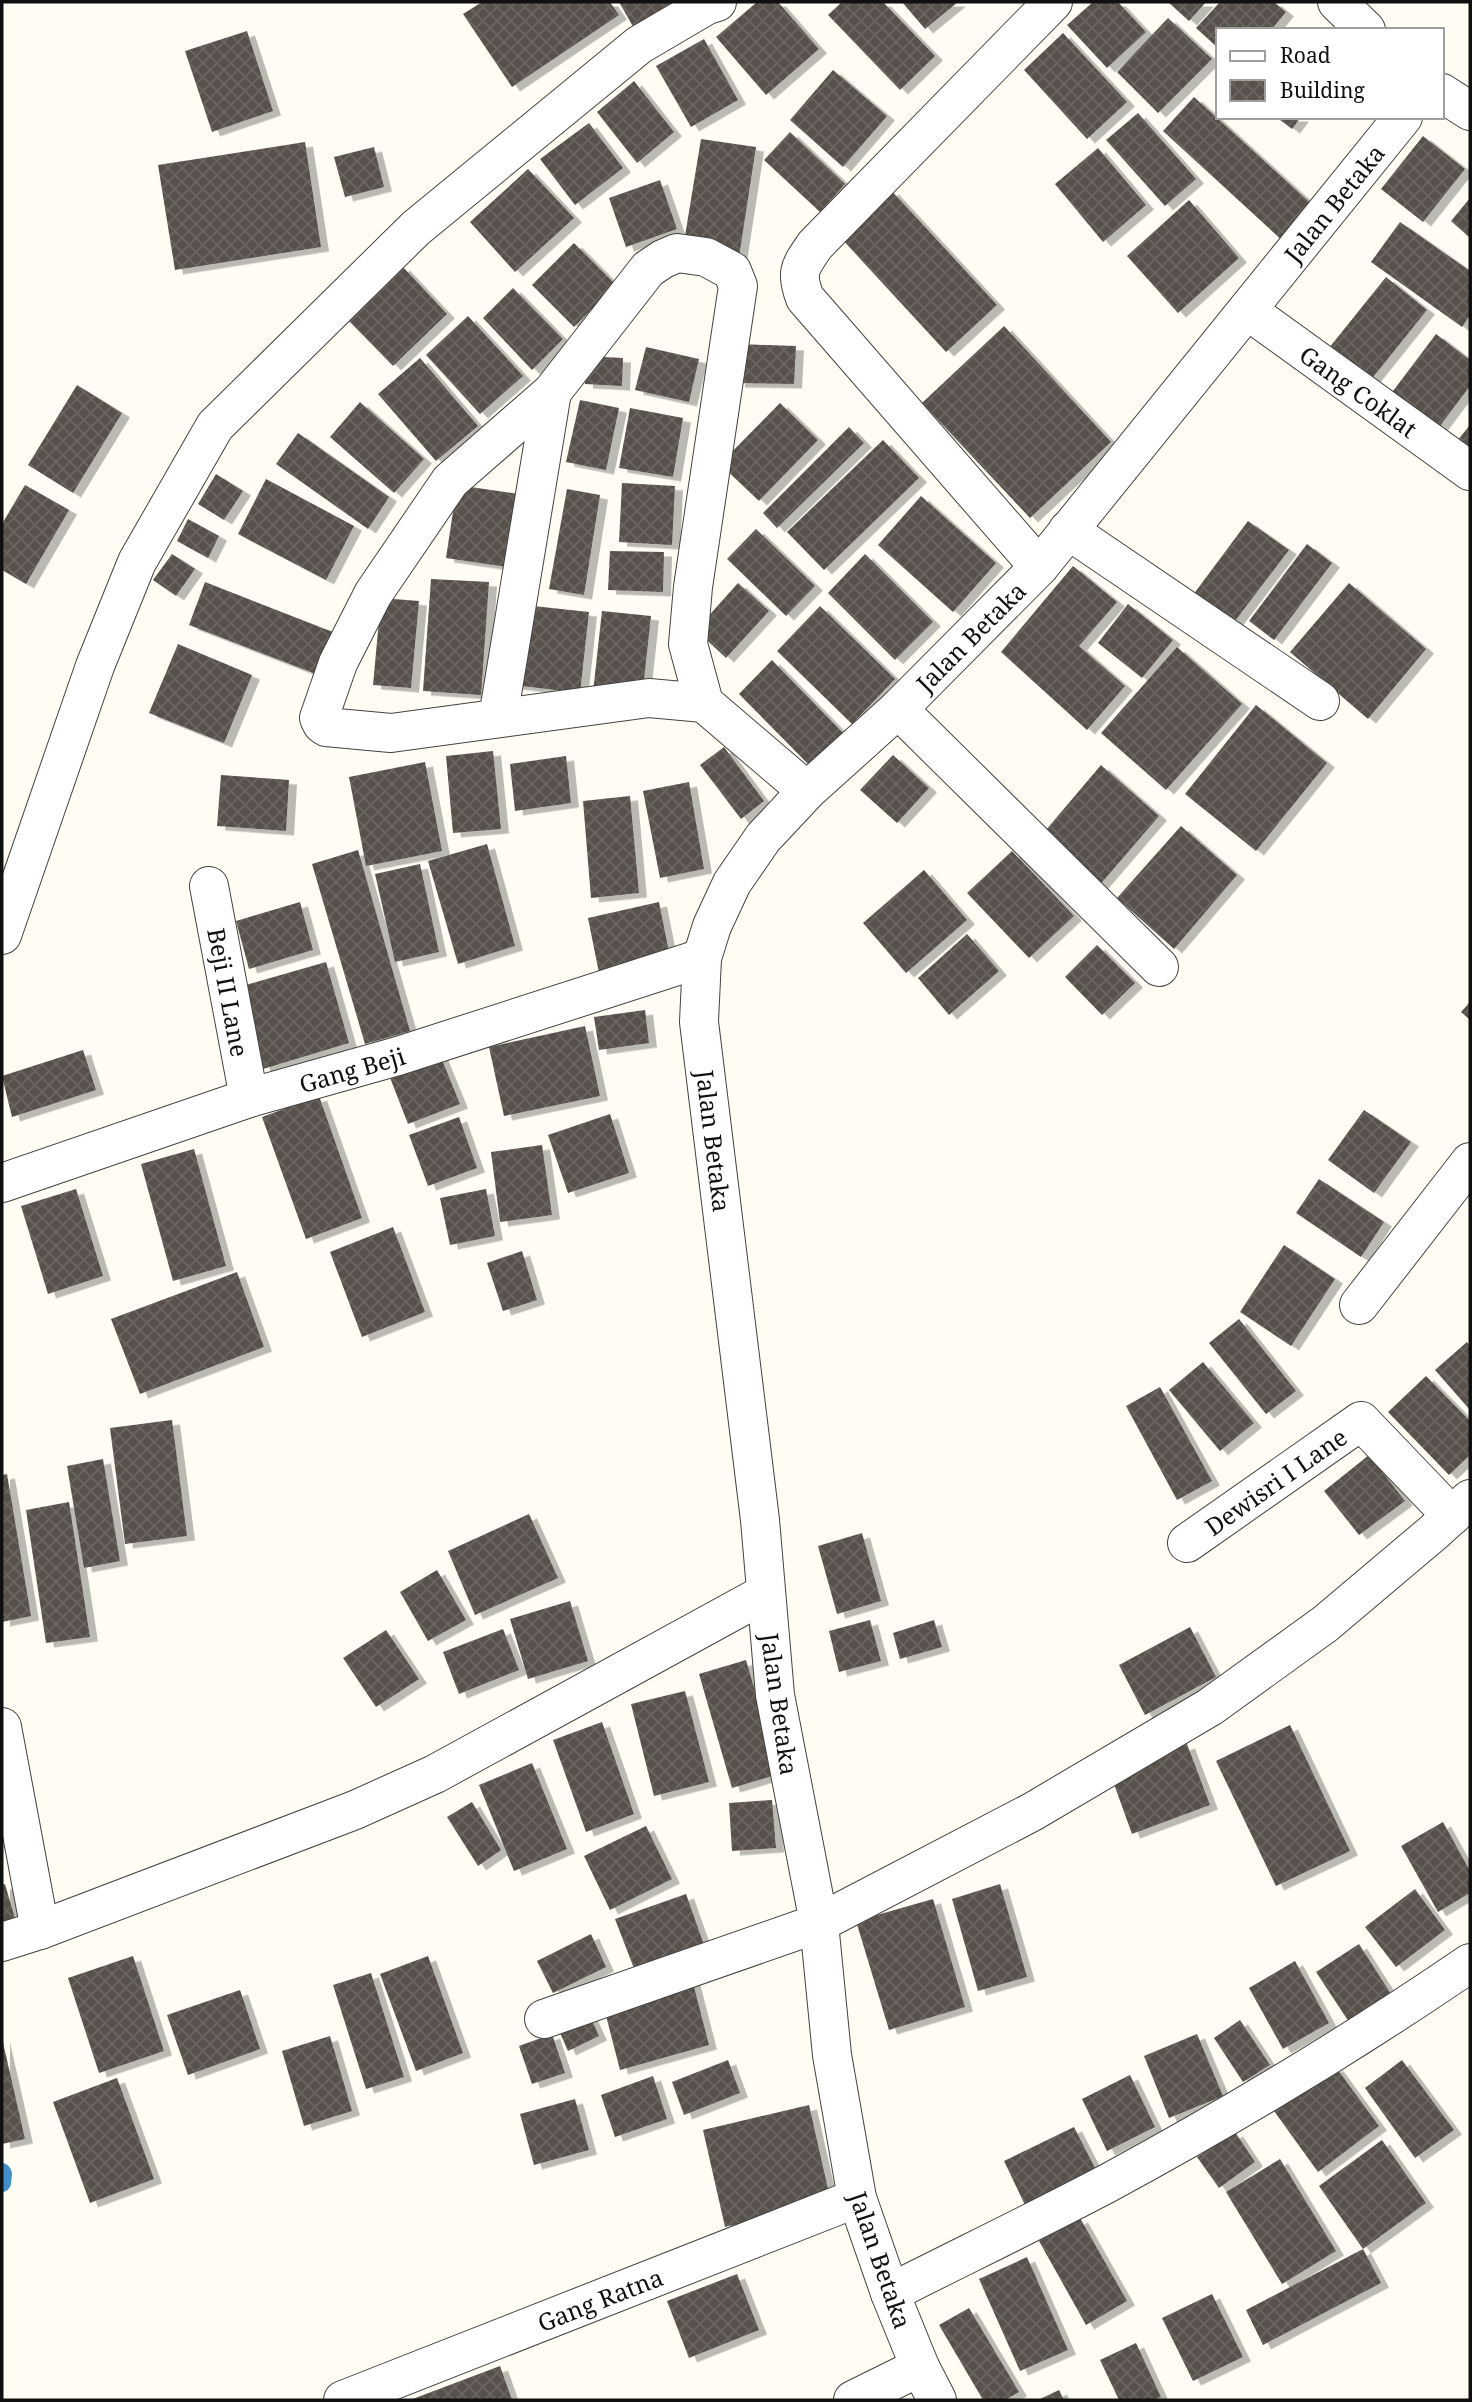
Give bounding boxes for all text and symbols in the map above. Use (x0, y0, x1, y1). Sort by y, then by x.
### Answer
legend (1216, 28, 1444, 119)
text: Road (1280, 41, 1331, 69)
text: Building (1280, 76, 1365, 104)
street label: Jalan Betaka (1275, 137, 1391, 269)
street label: Gang Coklat (1294, 337, 1424, 444)
street label: Jalan Betaka (908, 574, 1032, 699)
street label: Beji II Lane (201, 925, 257, 1059)
street label: Gang Beji (295, 1038, 409, 1100)
street label: Jalan Betaka (689, 1067, 739, 1214)
street label: Dewisri I Lane (1198, 1420, 1353, 1542)
street label: Jalan Betaka (754, 1630, 806, 1777)
street label: Jalan Betaka (842, 2186, 920, 2333)
street label: Gang Ratna (532, 2260, 667, 2339)

